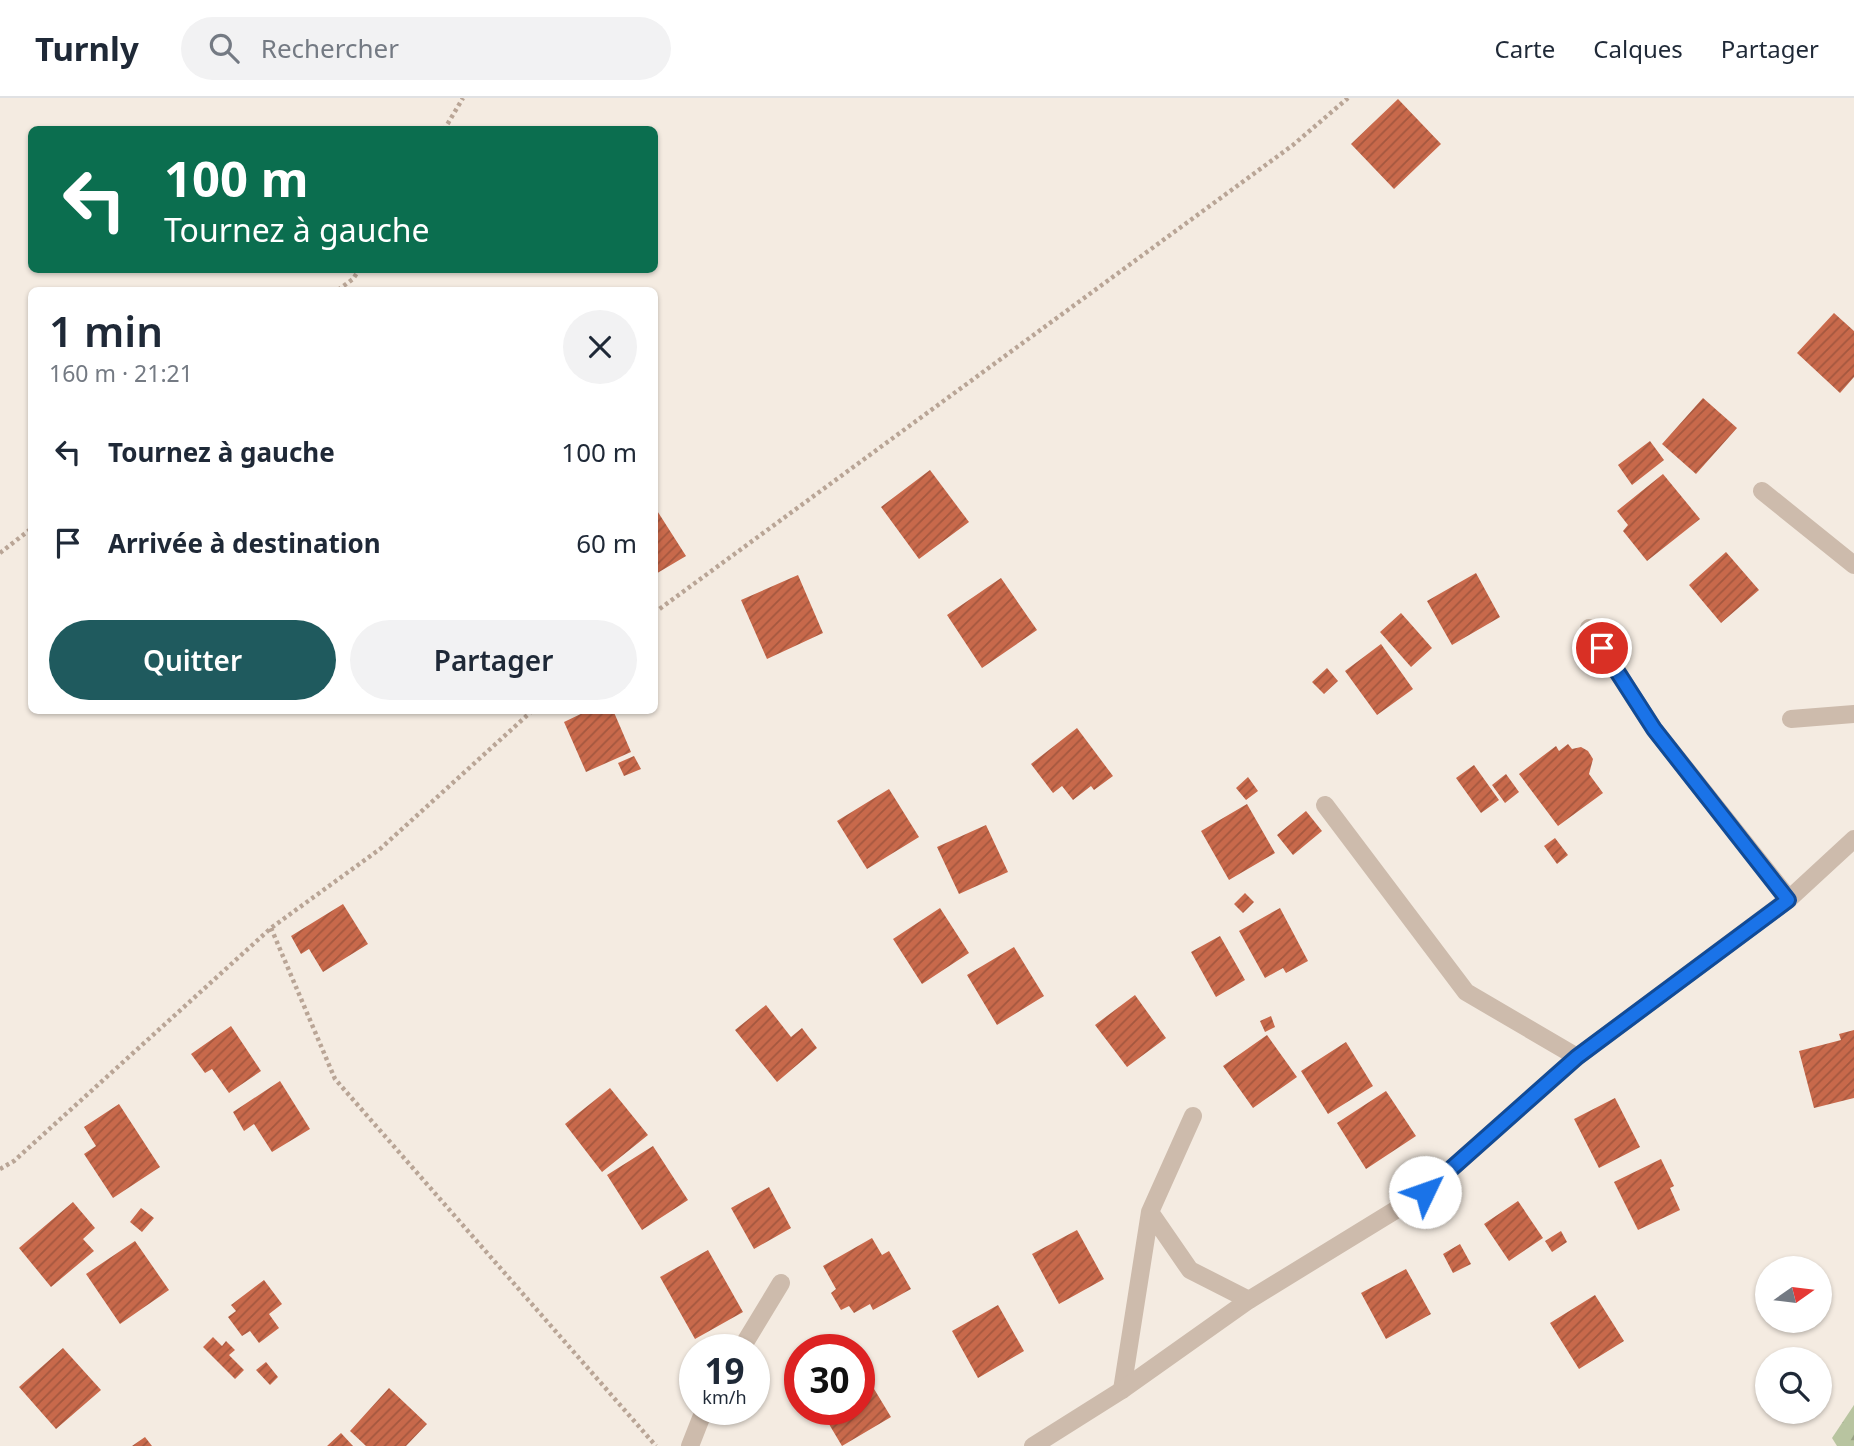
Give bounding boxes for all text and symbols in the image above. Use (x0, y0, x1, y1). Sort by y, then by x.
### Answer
search box (181, 17, 671, 80)
text: Turnly (35, 26, 139, 71)
icon: search (205, 29, 243, 67)
text: Rechercher (261, 30, 399, 66)
text: Carte (1495, 32, 1555, 65)
text: Calques (1593, 32, 1683, 65)
text: Partager (1721, 32, 1819, 65)
text: 100 m (164, 145, 309, 211)
icon: left (49, 154, 140, 245)
text: Tournez à gauche (164, 208, 430, 251)
text: 1 min (49, 302, 163, 359)
button: close (563, 310, 637, 384)
text: 160 m · 21:21 (49, 357, 193, 389)
icon: left (49, 433, 87, 471)
text: Tournez à gauche (108, 434, 335, 470)
text: 100 m (561, 434, 637, 470)
icon: arrive (49, 524, 87, 562)
text: Arrivée à destination (108, 525, 381, 561)
text: 60 m (576, 525, 637, 561)
pin (1572, 618, 1632, 678)
button: Quitter (49, 620, 336, 700)
button: Partager (350, 620, 637, 700)
icon: arrive (1583, 629, 1621, 667)
position arrow (1388, 1155, 1462, 1229)
north arrow (1755, 1256, 1832, 1334)
map controls (1755, 1256, 1832, 1424)
speed limit sign: 30 (784, 1334, 875, 1425)
text: 19 (704, 1347, 745, 1394)
button: search (1755, 1347, 1832, 1424)
text: km/h (702, 1385, 747, 1409)

